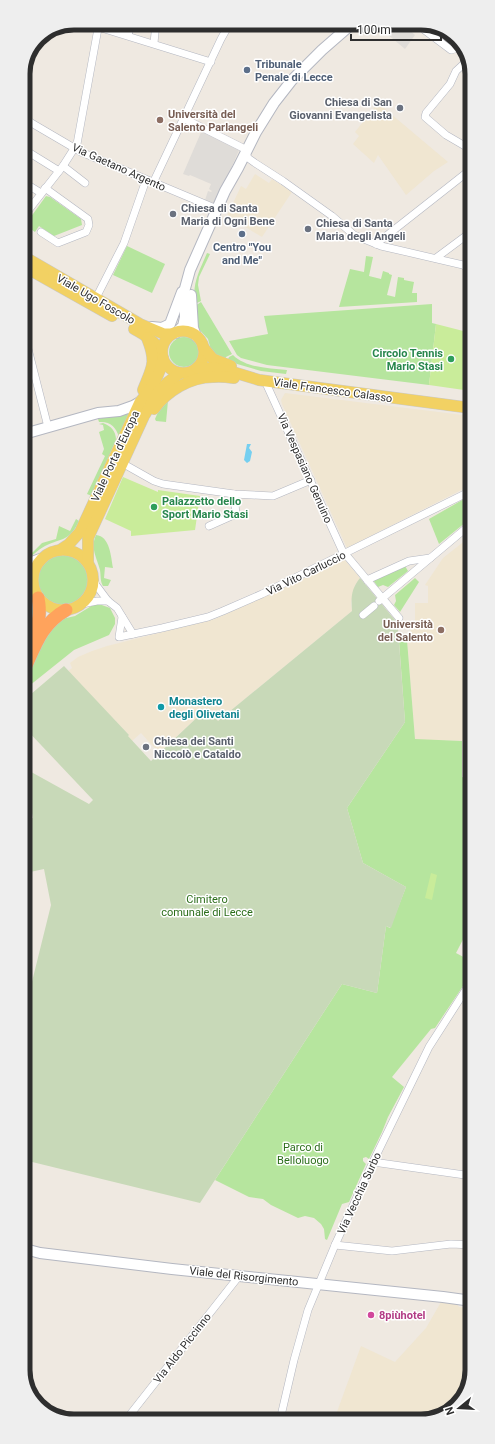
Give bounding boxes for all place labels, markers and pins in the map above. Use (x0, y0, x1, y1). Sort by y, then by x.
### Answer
place label: Tribunale Penale di Lecce (255, 58, 333, 84)
marker: Tribunale Penale di Lecce (242, 65, 252, 75)
place label: Chiesa di San Giovanni Evangelista (289, 96, 392, 122)
marker: Chiesa di San Giovanni Evangelista (395, 103, 405, 113)
place label: Università del Salento Parlangeli (168, 108, 258, 134)
marker: Università del Salento Parlangeli (155, 115, 165, 125)
place label: Chiesa di Santa Maria di Ogni Bene (181, 202, 275, 228)
marker: Chiesa di Santa Maria di Ogni Bene (168, 209, 178, 219)
place label: Chiesa di Santa Maria degli Angeli (316, 217, 406, 243)
marker: Chiesa di Santa Maria degli Angeli (303, 224, 313, 234)
marker: Centro "You and Me" (237, 229, 247, 239)
place label: Centro "You and Me" (213, 241, 271, 267)
place label: Circolo Tennis Mario Stasi (372, 347, 443, 373)
marker: Circolo Tennis Mario Stasi (446, 354, 456, 364)
place label: Palazzetto dello Sport Mario Stasi (162, 495, 248, 521)
marker: Palazzetto dello Sport Mario Stasi (149, 502, 159, 512)
place label: Università del Salento (378, 618, 433, 644)
marker: Università del Salento (436, 625, 446, 635)
place label: Monastero degli Olivetani (169, 695, 240, 721)
marker: Monastero degli Olivetani (156, 702, 166, 712)
place label: Chiesa dei Santi Niccolò e Cataldo (154, 735, 241, 761)
marker: Chiesa dei Santi Niccolò e Cataldo (141, 742, 151, 752)
place label: 8piùhotel (379, 1309, 426, 1322)
marker: 8piùhotel (366, 1310, 376, 1320)

